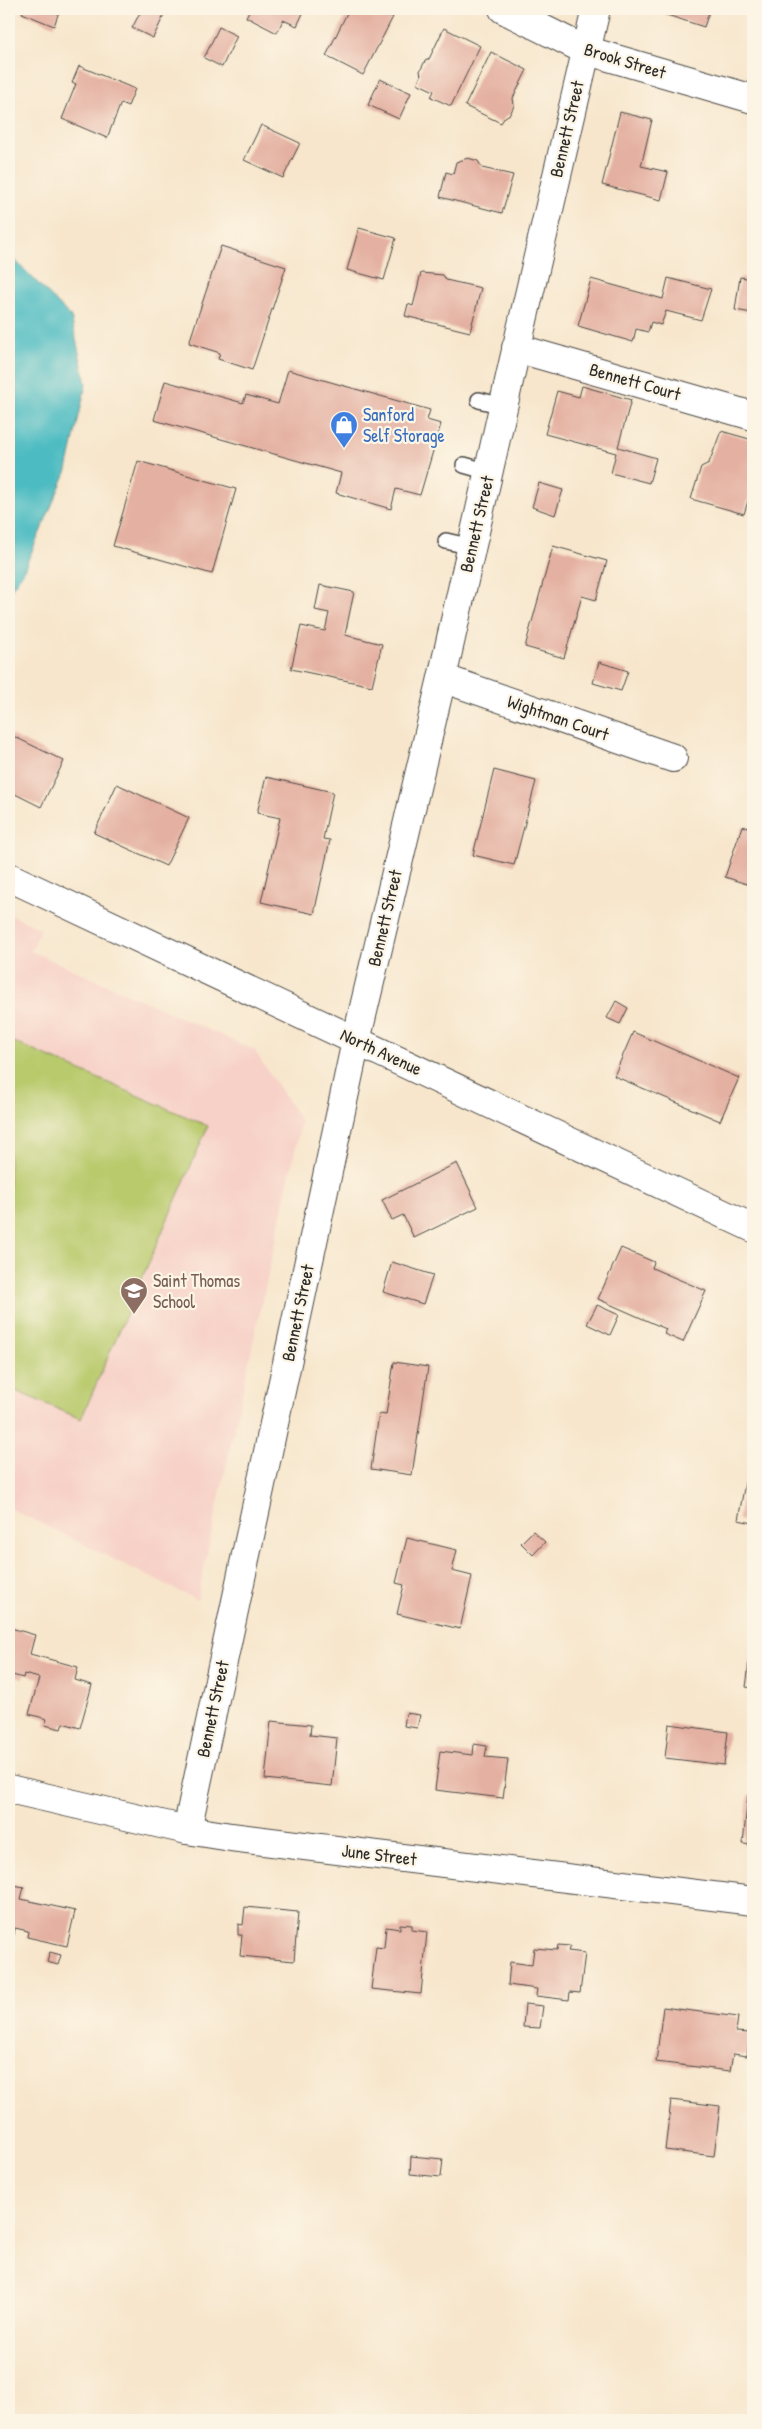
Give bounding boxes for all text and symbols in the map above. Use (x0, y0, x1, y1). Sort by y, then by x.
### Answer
street label: Brook Street (581, 36, 670, 85)
street label: Bennett Street (543, 77, 590, 180)
street label: Bennett Court (587, 357, 684, 407)
place label: Sanford Self Storage (363, 402, 445, 448)
shop icon: Sanford Self Storage (329, 410, 359, 449)
street label: Bennett Street (453, 472, 500, 575)
street label: Wightman Court (504, 688, 613, 747)
street label: Bennett Street (361, 866, 408, 969)
street label: North Avenue (336, 1022, 426, 1081)
street label: Bennett Street (275, 1262, 320, 1364)
place label: Saint Thomas School (153, 1268, 240, 1314)
school or university icon: Saint Thomas School (119, 1276, 149, 1315)
street label: Bennett Street (190, 1658, 235, 1760)
street label: June Street (340, 1838, 419, 1872)

